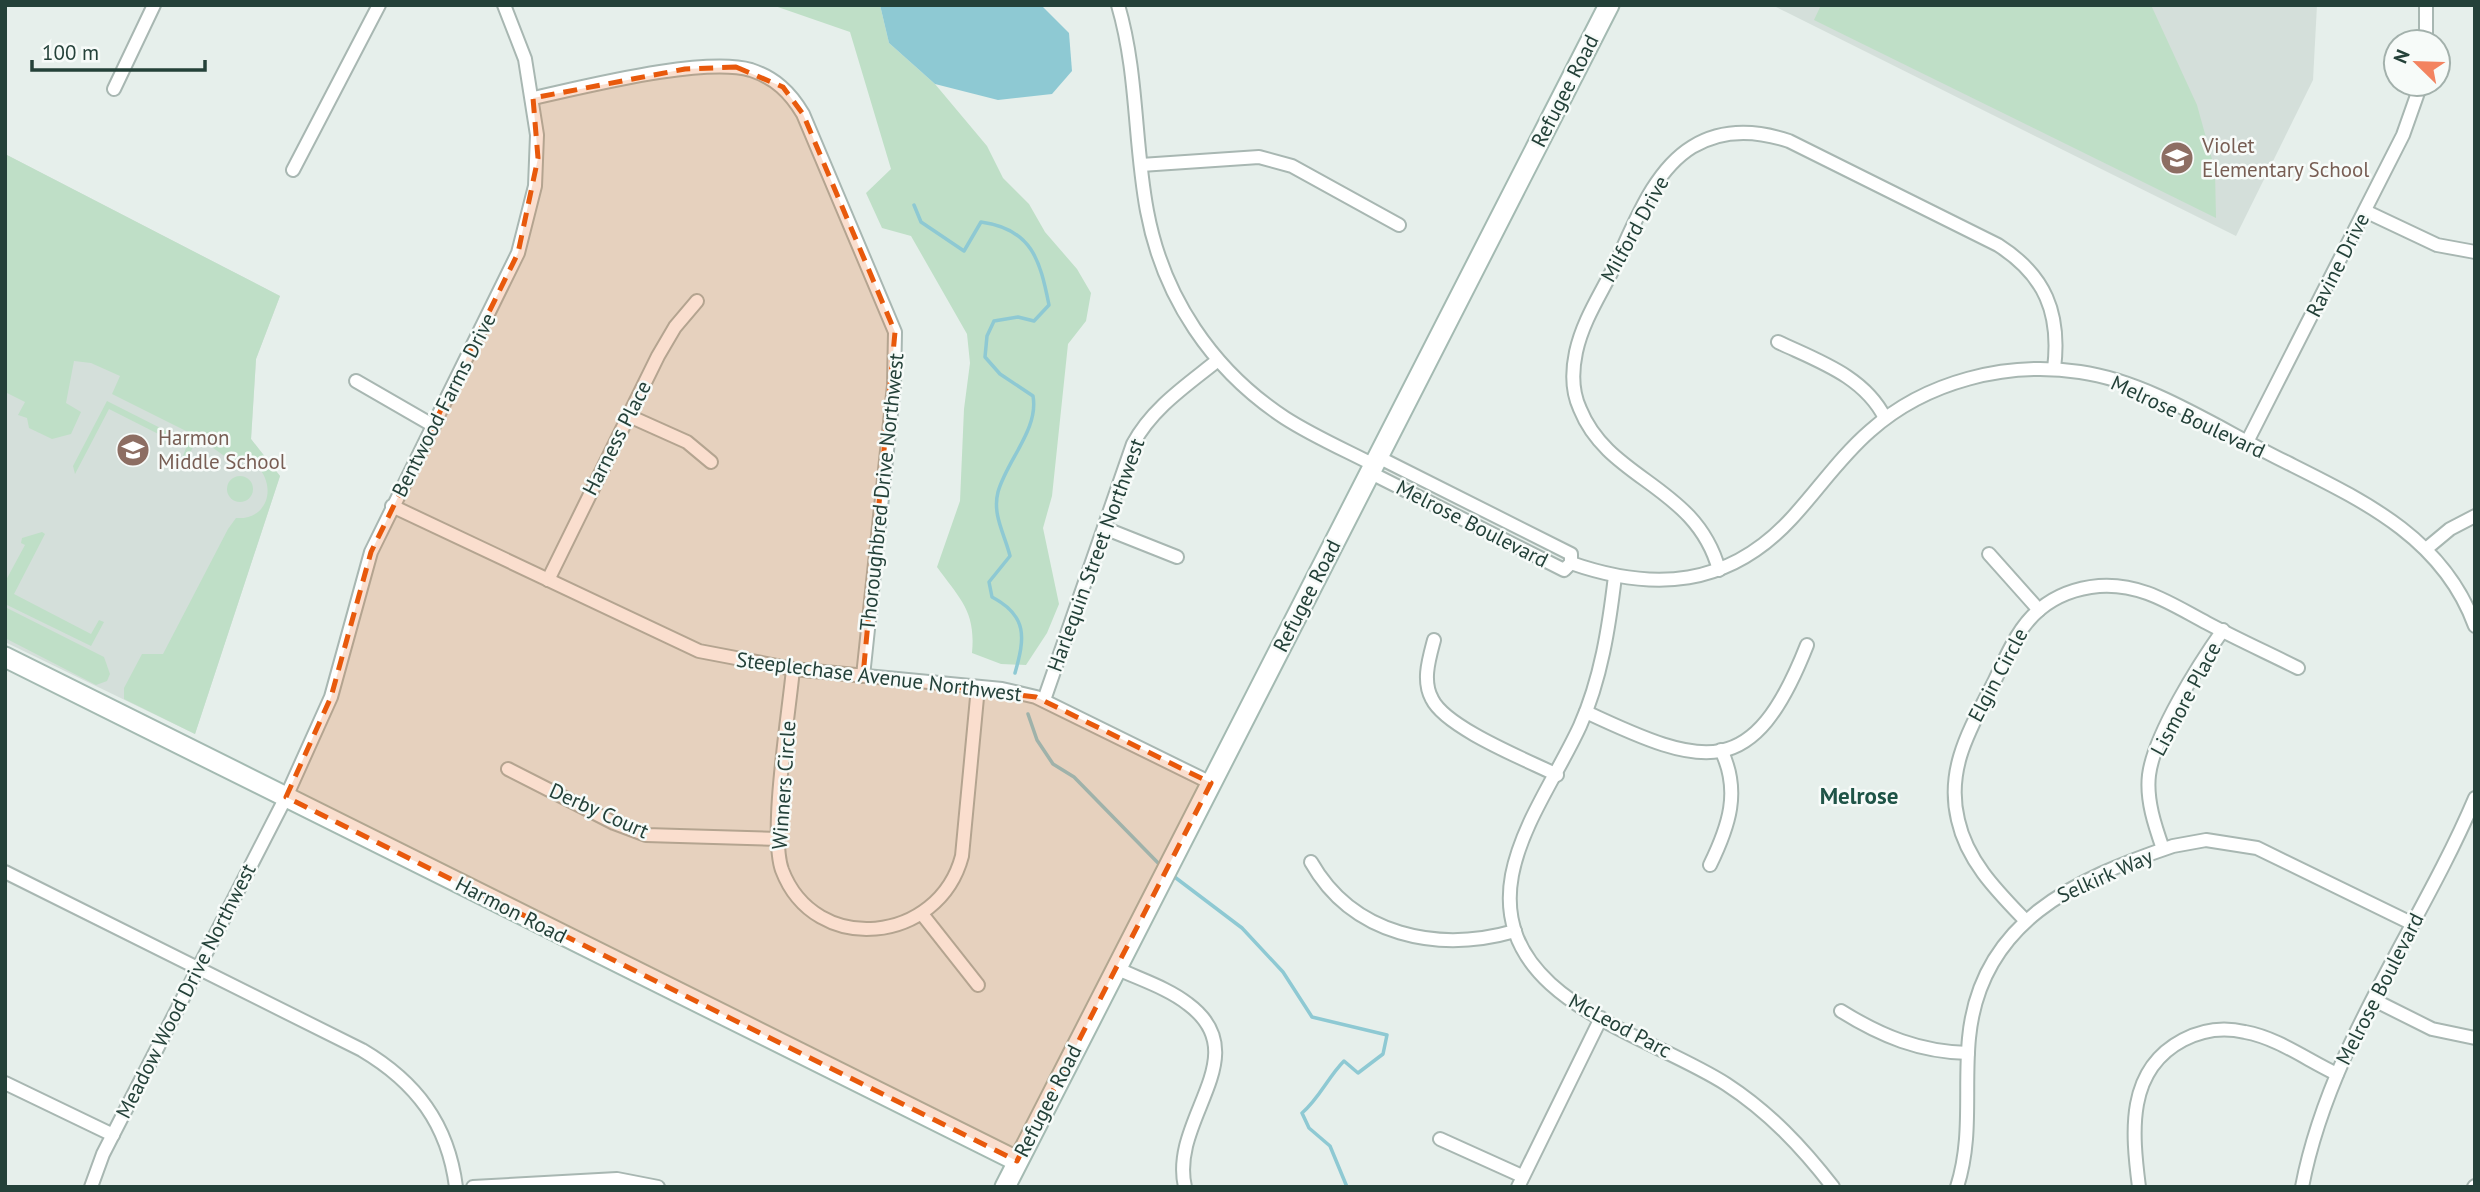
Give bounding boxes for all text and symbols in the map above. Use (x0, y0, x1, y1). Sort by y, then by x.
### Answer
scale bar (32, 28, 205, 72)
north arrow (2382, 28, 2452, 98)
street label: Refugee Road (1525, 30, 1604, 152)
text: 100 m (42, 39, 99, 66)
text: N (2388, 46, 2415, 67)
place label: Violet Elementary School (2201, 132, 2369, 183)
school or university icon: Violet Elementary School (2158, 139, 2196, 177)
street label: Milford Drive (1594, 171, 1675, 287)
street label: Ravine Drive (2300, 208, 2375, 321)
street label: Bentwood Farms Drive (385, 308, 502, 501)
street label: Thoroughbred Drive Northwest (853, 352, 910, 632)
street label: Melrose Boulevard (2107, 369, 2270, 464)
street label: Harness Place (576, 376, 657, 500)
place label: Harmon Middle School (158, 424, 286, 475)
school or university icon: Harmon Middle School (114, 431, 152, 469)
street label: Harlequin Street Northwest (1041, 434, 1150, 675)
street label: Melrose Boulevard (1392, 474, 1553, 574)
street label: Refugee Road (1267, 535, 1346, 657)
street label: Elgin Circle (1962, 623, 2034, 726)
street label: Lismore Place (2144, 637, 2227, 760)
street label: Steeplechase Avenue Northwest (735, 646, 1023, 707)
street label: Winners Circle (766, 720, 801, 850)
street label: Derby Court (545, 777, 653, 844)
district label: Melrose (1820, 781, 1898, 810)
street label: Selkirk Way (2053, 842, 2157, 909)
street label: Meadow Wood Drive Northwest (109, 859, 262, 1123)
street label: Harmon Road (451, 870, 571, 949)
street label: Melrose Boulevard (2330, 908, 2430, 1069)
street label: McLeod Parc (1564, 987, 1676, 1064)
street label: Refugee Road (1008, 1040, 1087, 1162)

